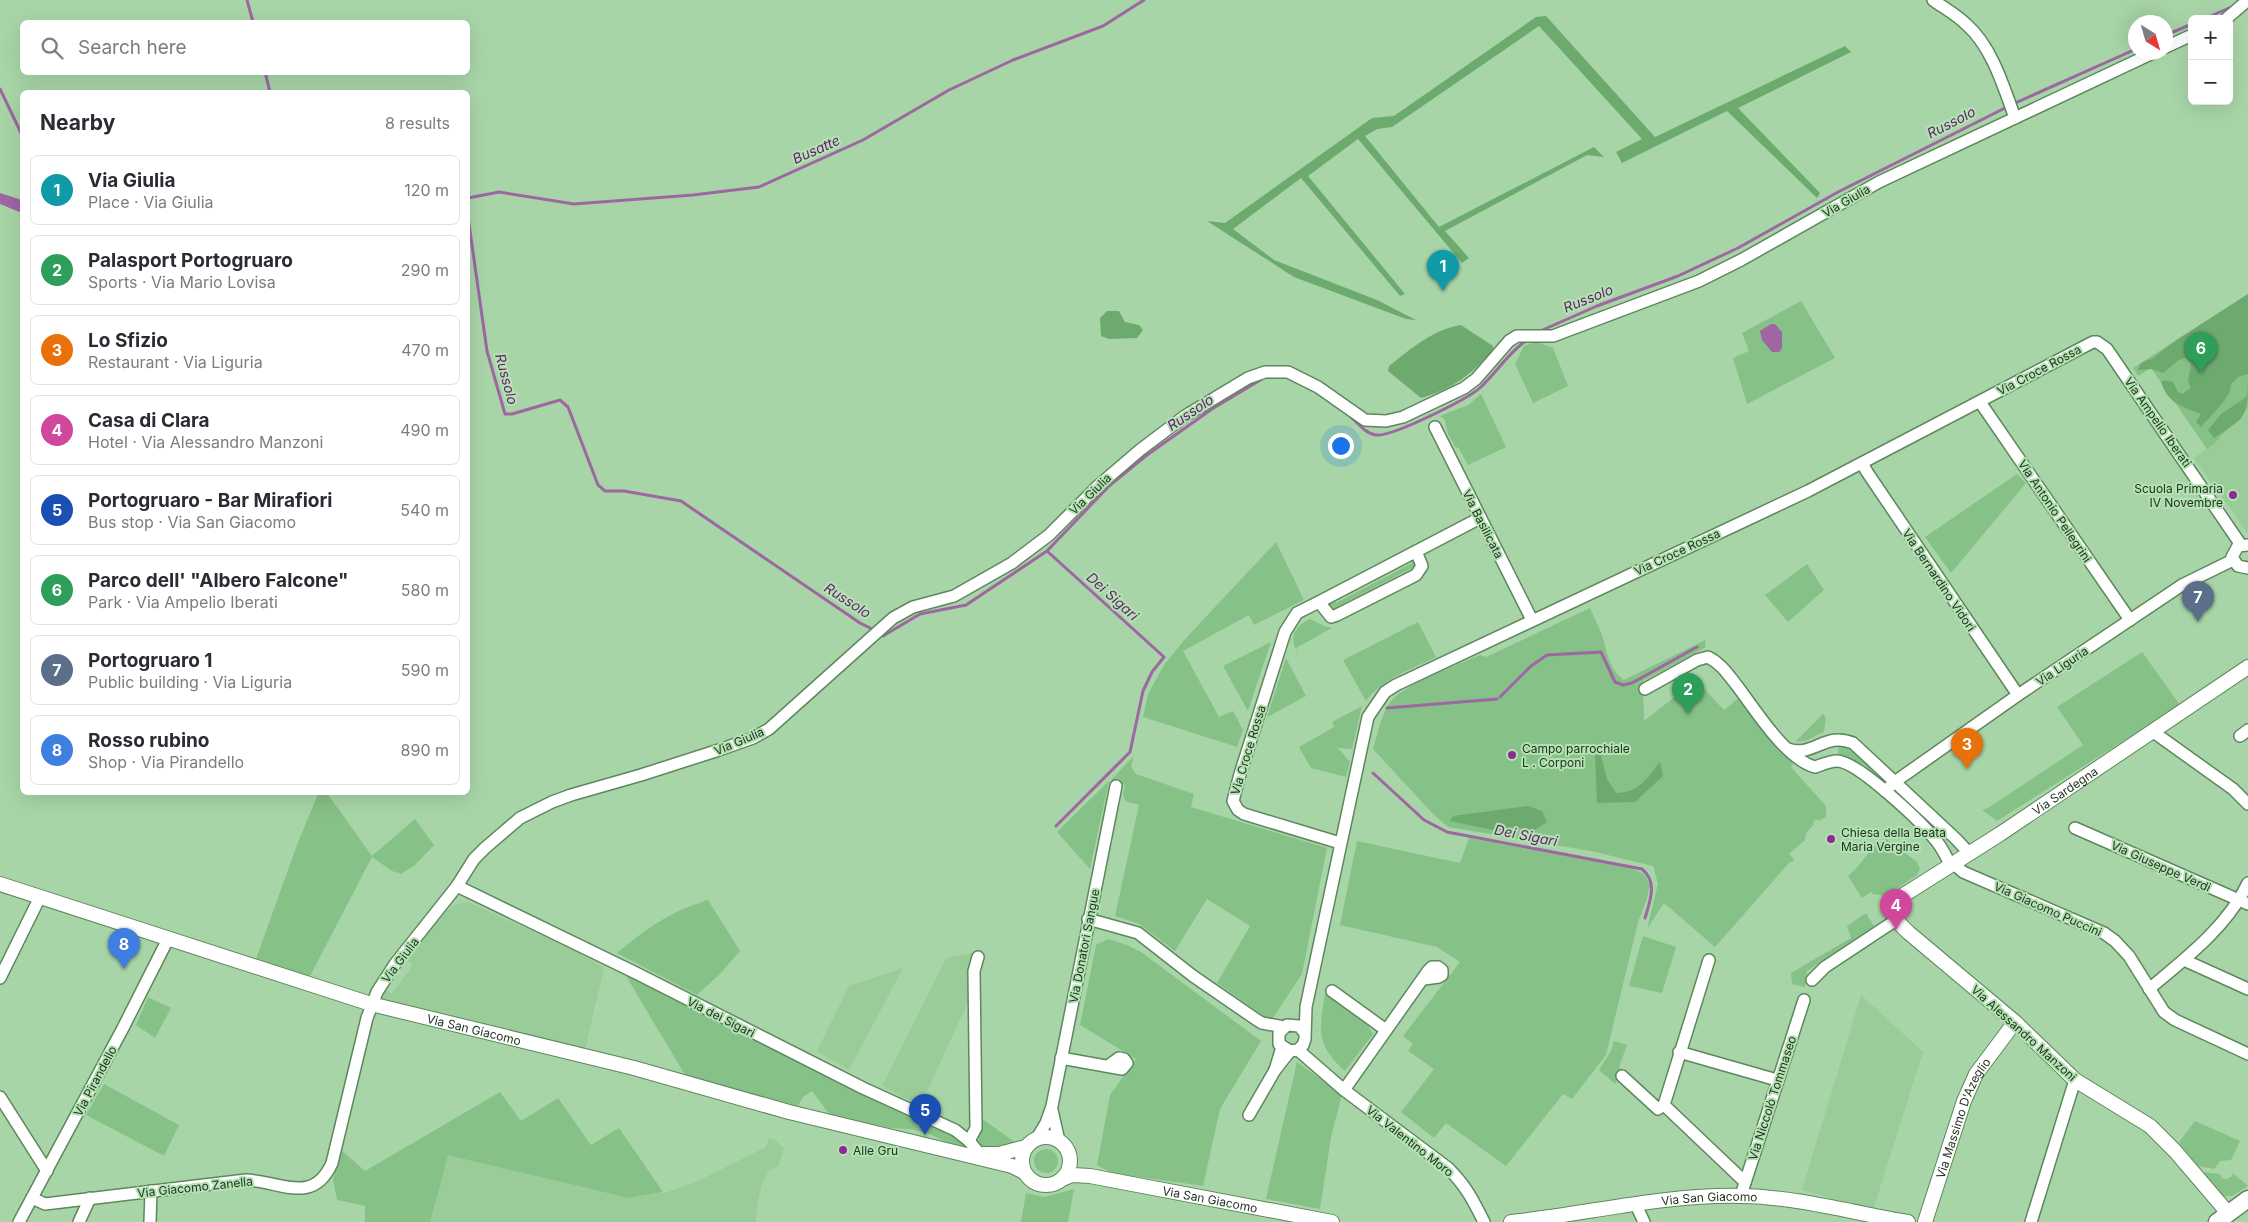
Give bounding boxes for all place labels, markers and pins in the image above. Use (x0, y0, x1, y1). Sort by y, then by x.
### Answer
pin: 1 (1427, 250, 1459, 291)
pin: 6 (2185, 332, 2217, 373)
place label: Scuola Primaria IV Novembre (2134, 481, 2223, 510)
marker: Scuola Primaria IV Novembre (2227, 489, 2239, 501)
pin: 7 (2182, 581, 2214, 622)
pin: 2 (1672, 673, 1704, 714)
pin: 3 (1951, 728, 1983, 769)
place label: Campo parrochiale L . Corponi (1522, 741, 1630, 770)
marker: Campo parrochiale L . Corponi (1506, 749, 1518, 761)
place label: Chiesa della Beata Maria Vergine (1841, 825, 1946, 854)
marker: Chiesa della Beata Maria Vergine (1825, 833, 1837, 845)
pin: 4 (1880, 889, 1912, 930)
pin: 8 (108, 928, 140, 969)
pin: 5 (909, 1094, 941, 1135)
place label: Alle Gru (853, 1143, 898, 1158)
marker: Alle Gru (837, 1144, 849, 1156)

